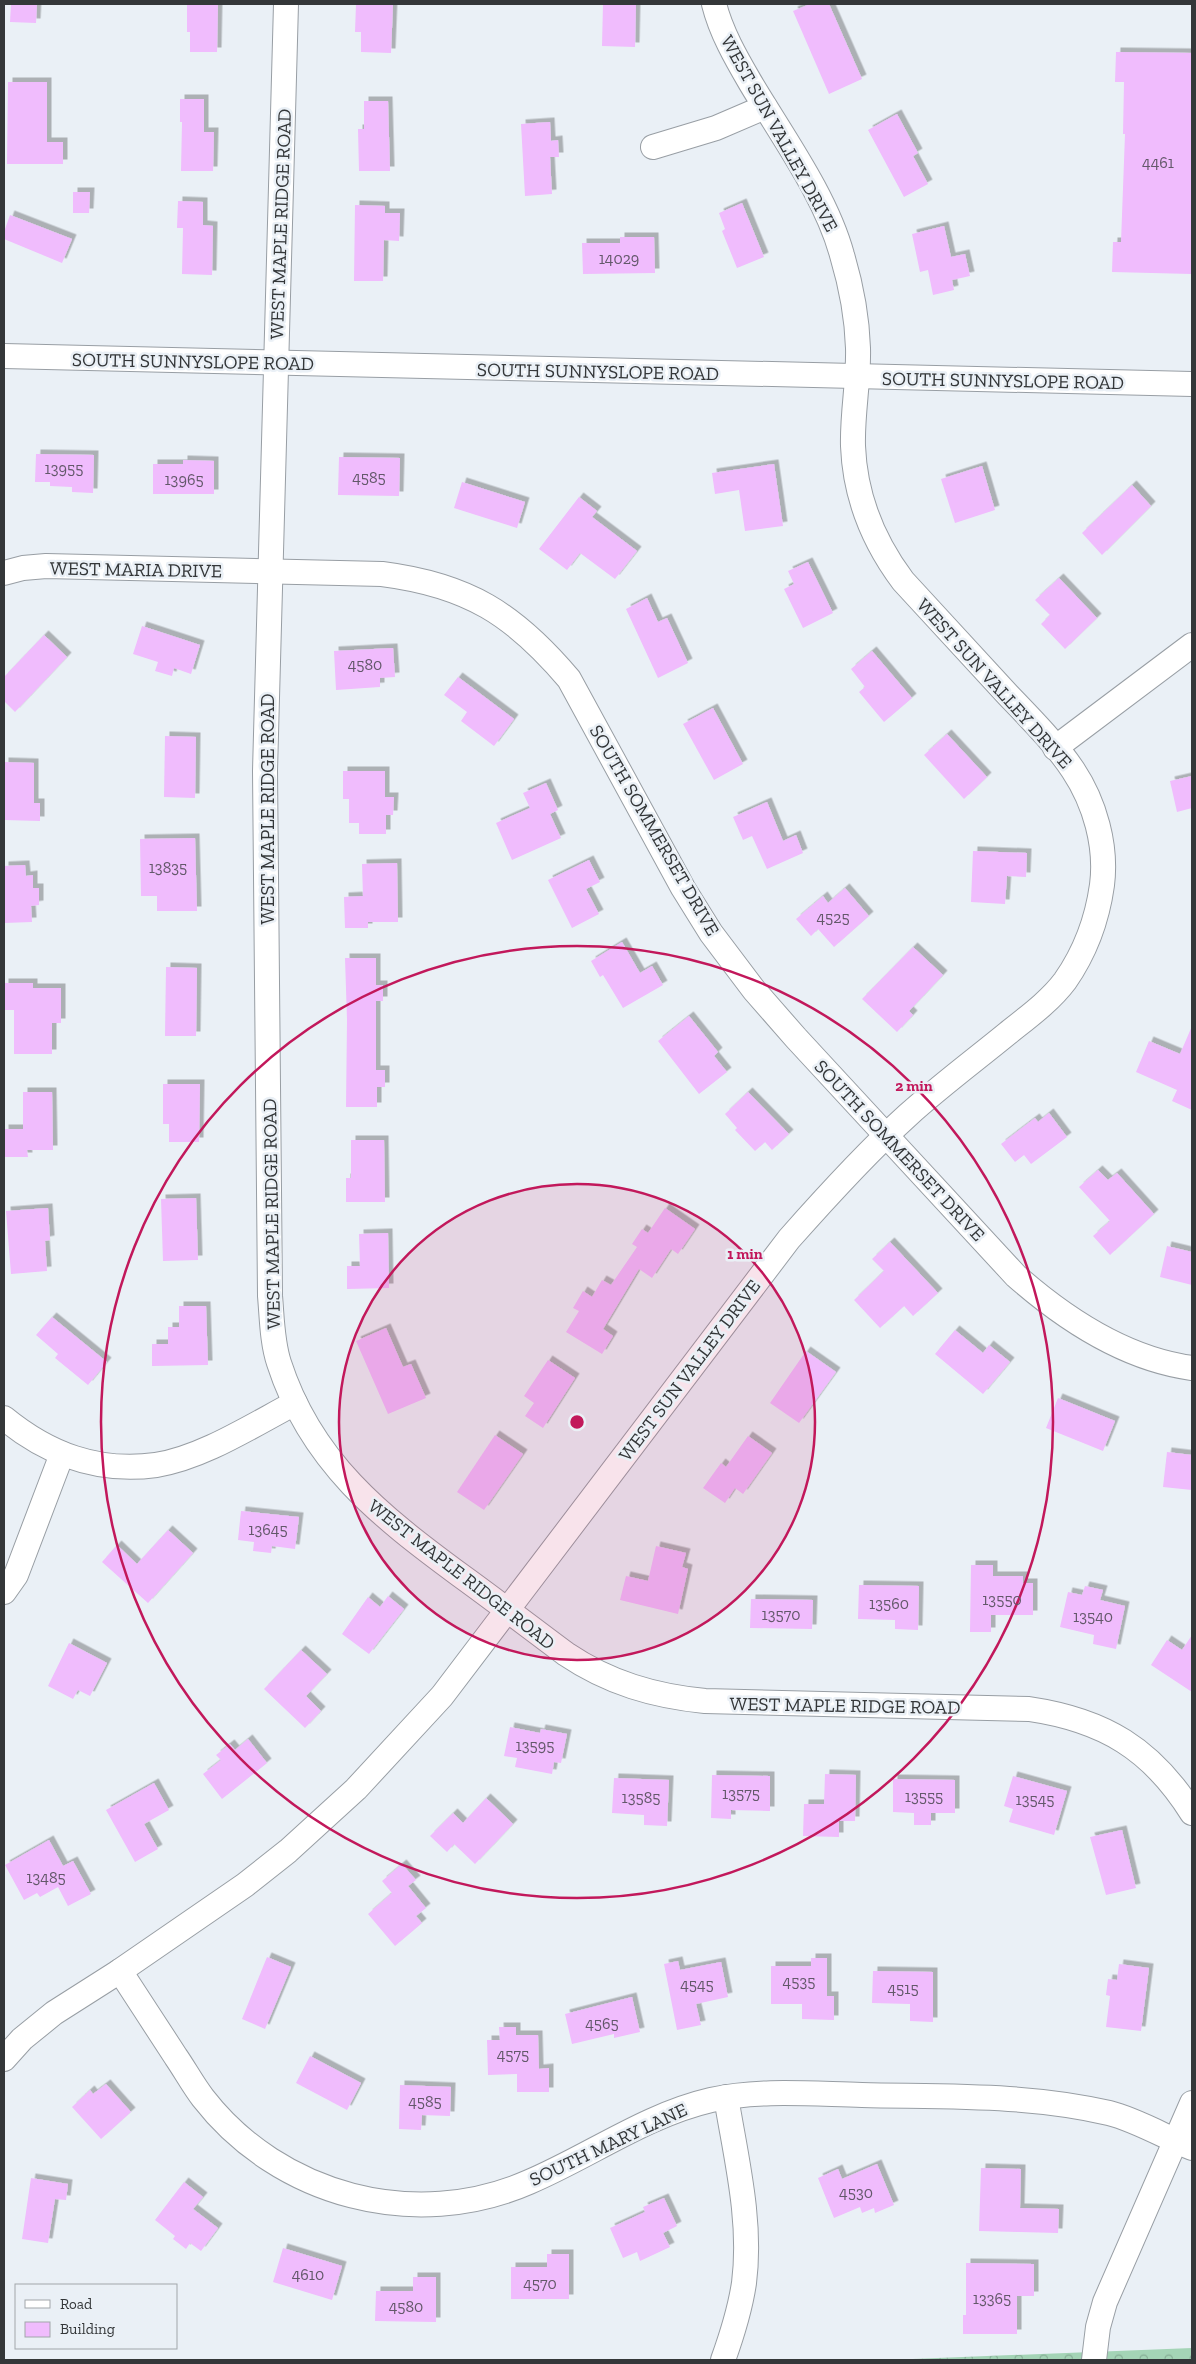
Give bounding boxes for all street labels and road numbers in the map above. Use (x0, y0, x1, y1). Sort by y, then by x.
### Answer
street label: WEST SUN VALLEY DRIVE (716, 31, 843, 236)
street label: WEST MAPLE RIDGE ROAD (265, 108, 296, 340)
street label: SOUTH SUNNYSLOPE ROAD (72, 348, 314, 375)
street label: SOUTH SUNNYSLOPE ROAD (477, 358, 719, 385)
street label: SOUTH SUNNYSLOPE ROAD (882, 367, 1124, 394)
street label: WEST MARIA DRIVE (50, 556, 222, 583)
street label: WEST SUN VALLEY DRIVE (912, 593, 1077, 773)
street label: WEST MAPLE RIDGE ROAD (256, 694, 279, 924)
street label: SOUTH SOMMERSET DRIVE (585, 721, 724, 940)
street label: SOUTH SOMMERSET DRIVE (810, 1055, 990, 1246)
street label: WEST MAPLE RIDGE ROAD (258, 1098, 285, 1330)
street label: WEST SUN VALLEY DRIVE (614, 1275, 765, 1466)
street label: WEST MAPLE RIDGE ROAD (364, 1494, 560, 1655)
street label: WEST MAPLE RIDGE ROAD (729, 1692, 961, 1719)
street label: SOUTH MARY LANE (526, 2098, 691, 2191)

